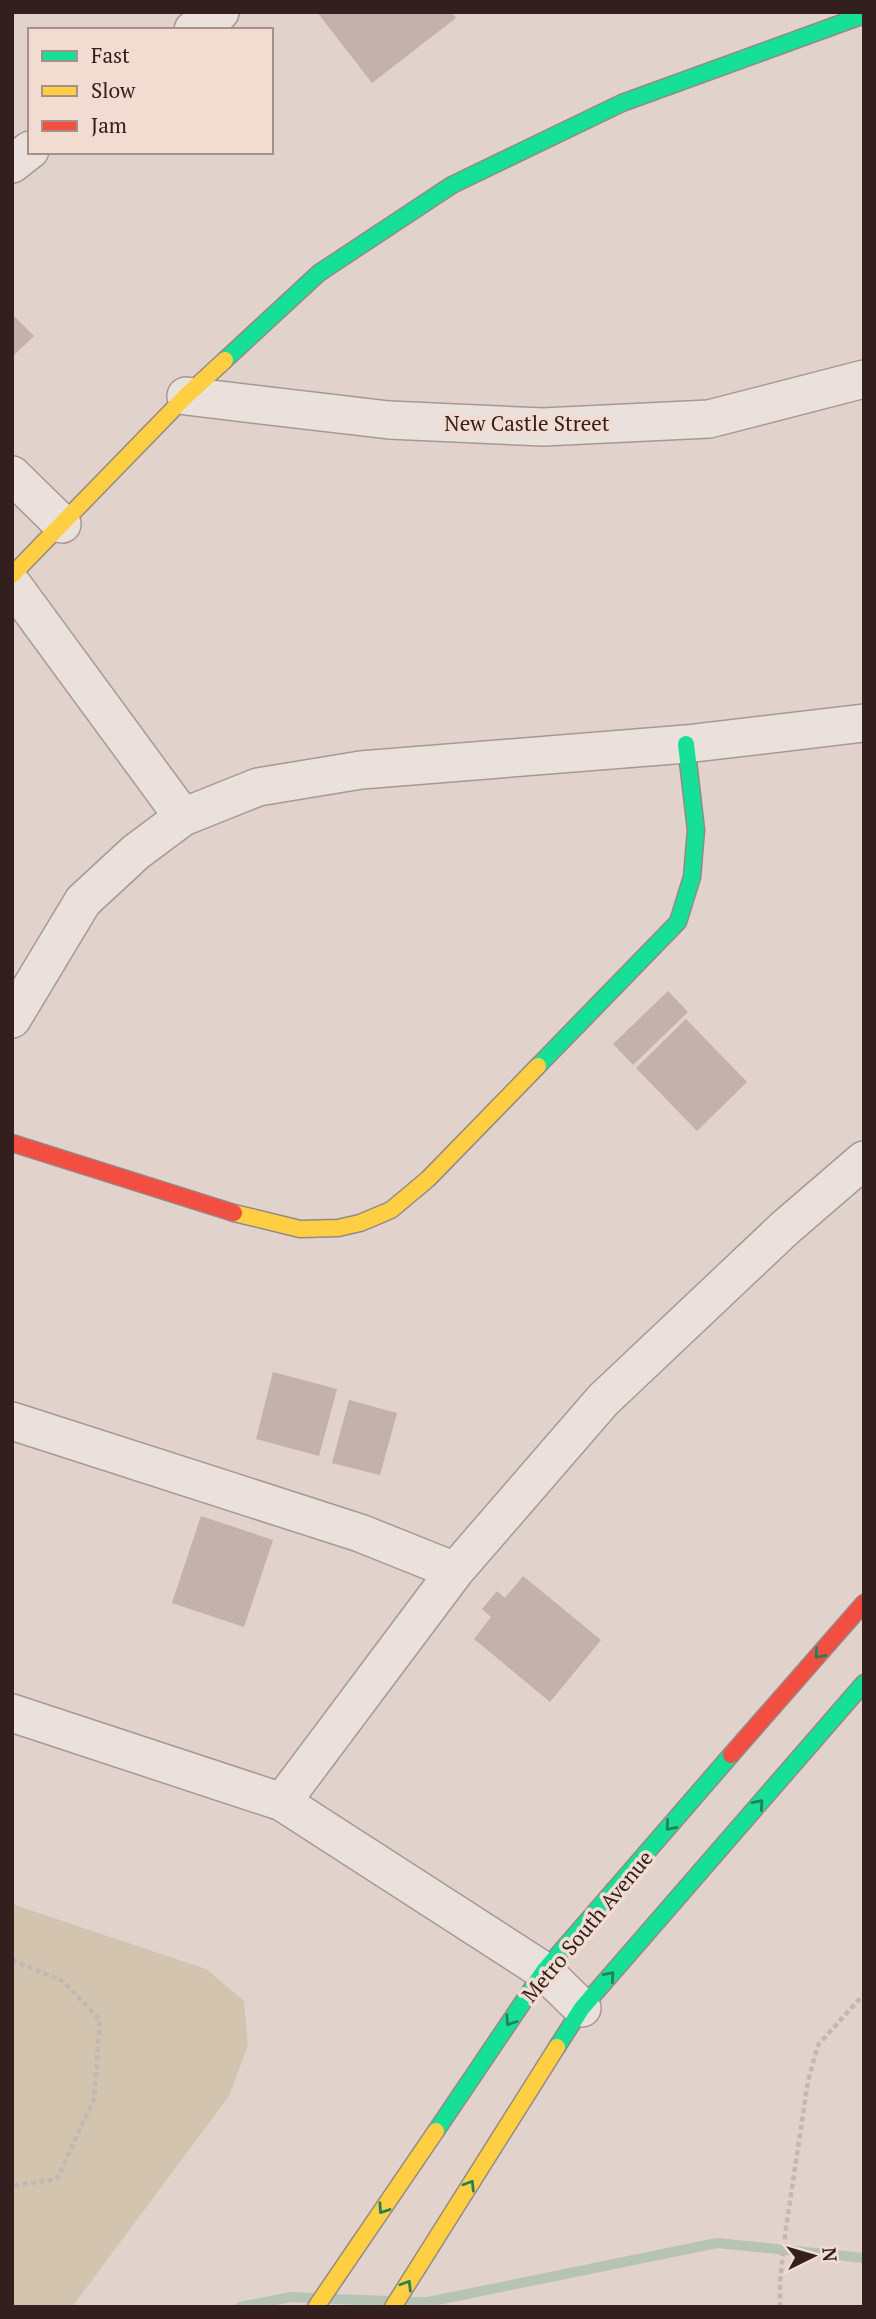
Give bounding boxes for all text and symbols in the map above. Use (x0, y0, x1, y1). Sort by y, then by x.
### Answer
legend (28, 28, 273, 154)
text: Fast (91, 41, 130, 69)
text: Slow (91, 76, 136, 104)
text: Jam (91, 111, 127, 139)
street label: New Castle Street (444, 409, 610, 437)
one-way arrow (815, 1646, 827, 1659)
one-way arrow (751, 1799, 763, 1812)
one-way arrow (666, 1818, 678, 1831)
street label: Metro South Avenue (515, 1844, 659, 2008)
one-way arrow (602, 1971, 614, 1984)
one-way arrow (505, 2013, 518, 2026)
one-way arrow (462, 2179, 475, 2192)
one-way arrow (379, 2201, 391, 2214)
north arrow (778, 2221, 848, 2291)
text: N (817, 2246, 844, 2263)
one-way arrow (399, 2280, 412, 2293)

